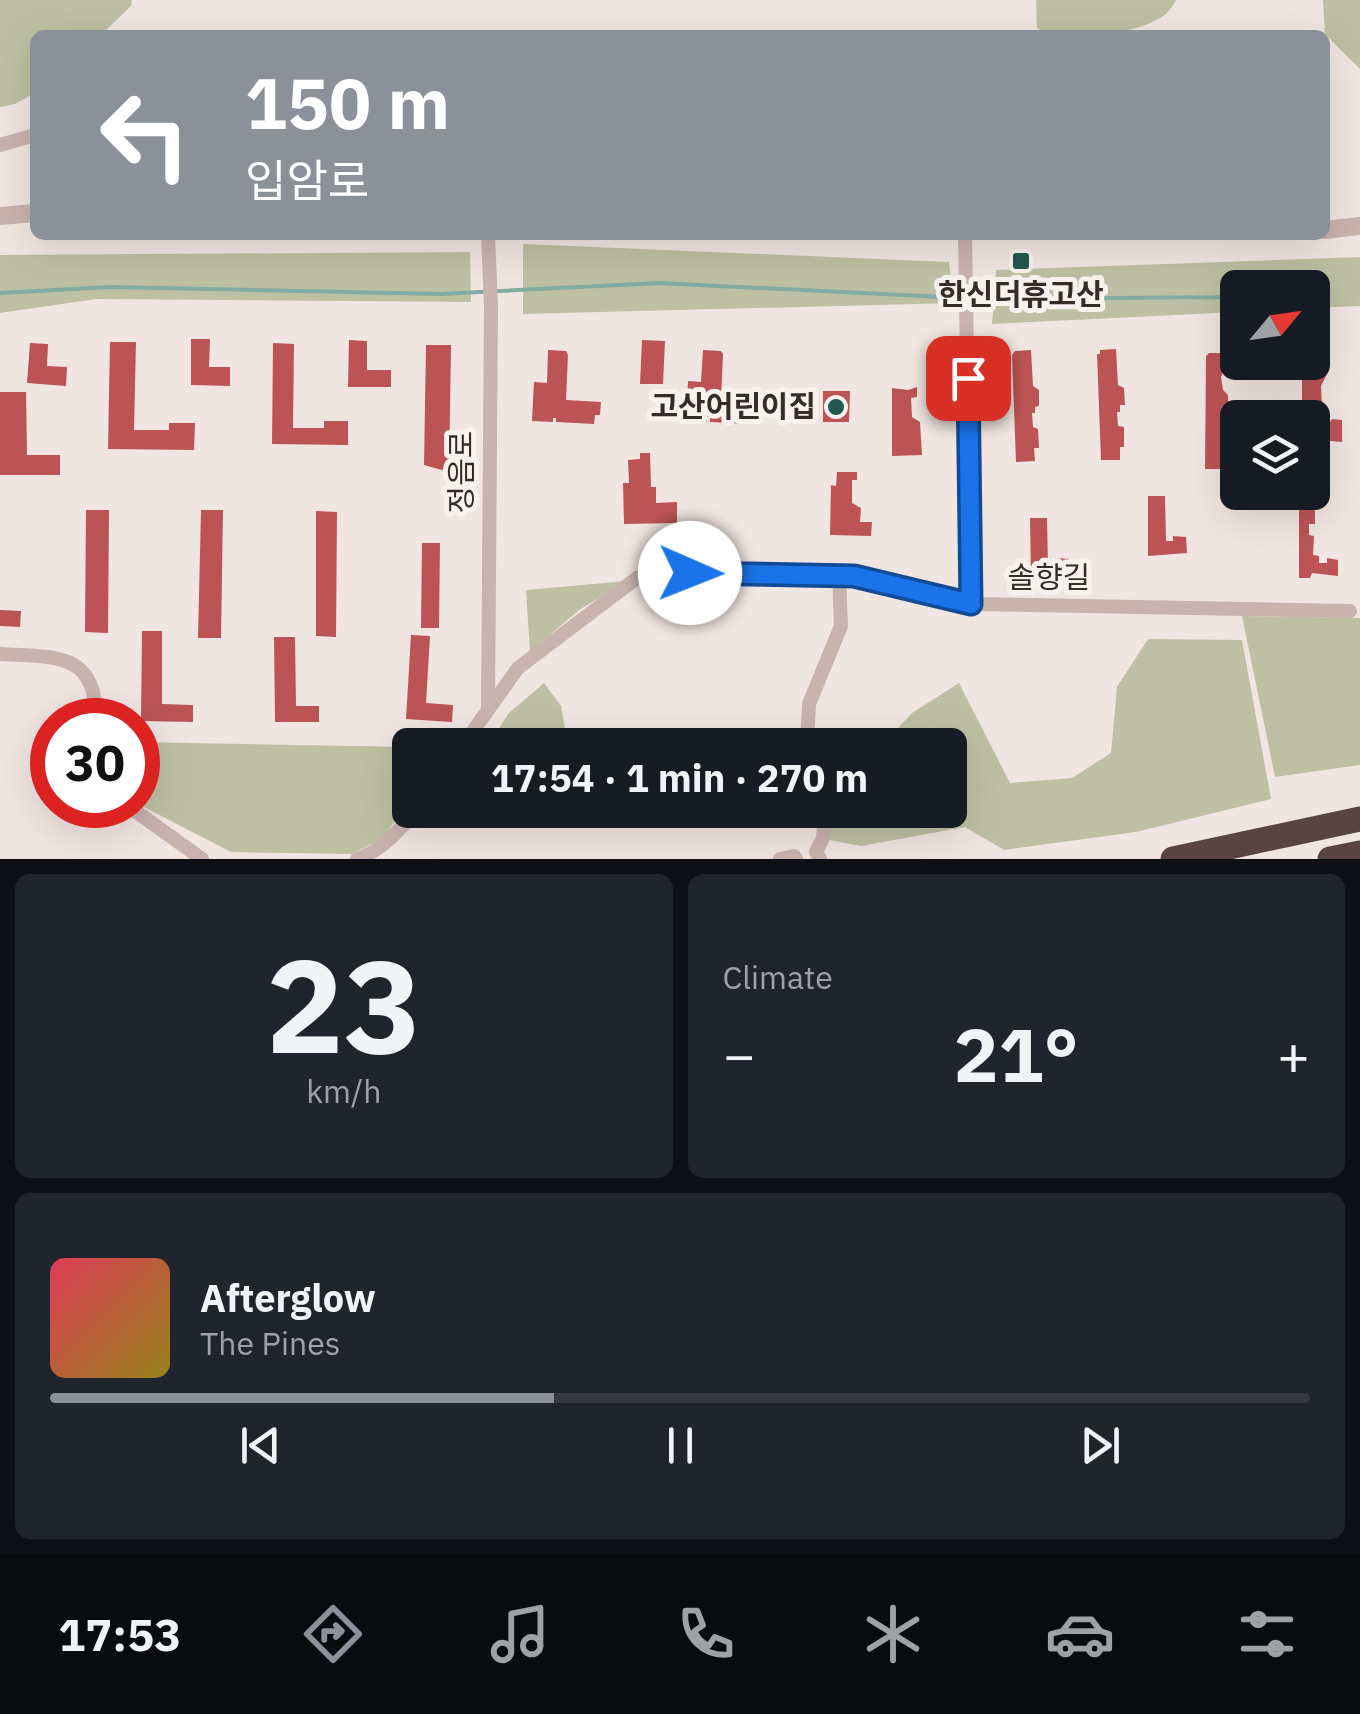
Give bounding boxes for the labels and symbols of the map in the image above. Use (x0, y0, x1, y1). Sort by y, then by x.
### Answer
marker: 한신더휴고산 (1010, 250, 1032, 272)
north arrow (1220, 270, 1330, 380)
place label: 한신더휴고산 (938, 274, 1104, 313)
pin (926, 336, 1011, 421)
place label: 고산어린이집 (650, 386, 816, 425)
marker: 고산어린이집 (825, 396, 847, 418)
street label: 정음로 (441, 431, 480, 513)
position arrow (638, 521, 742, 625)
street label: 솔향길 (1008, 557, 1090, 596)
speed limit sign: 30 (30, 698, 160, 828)

